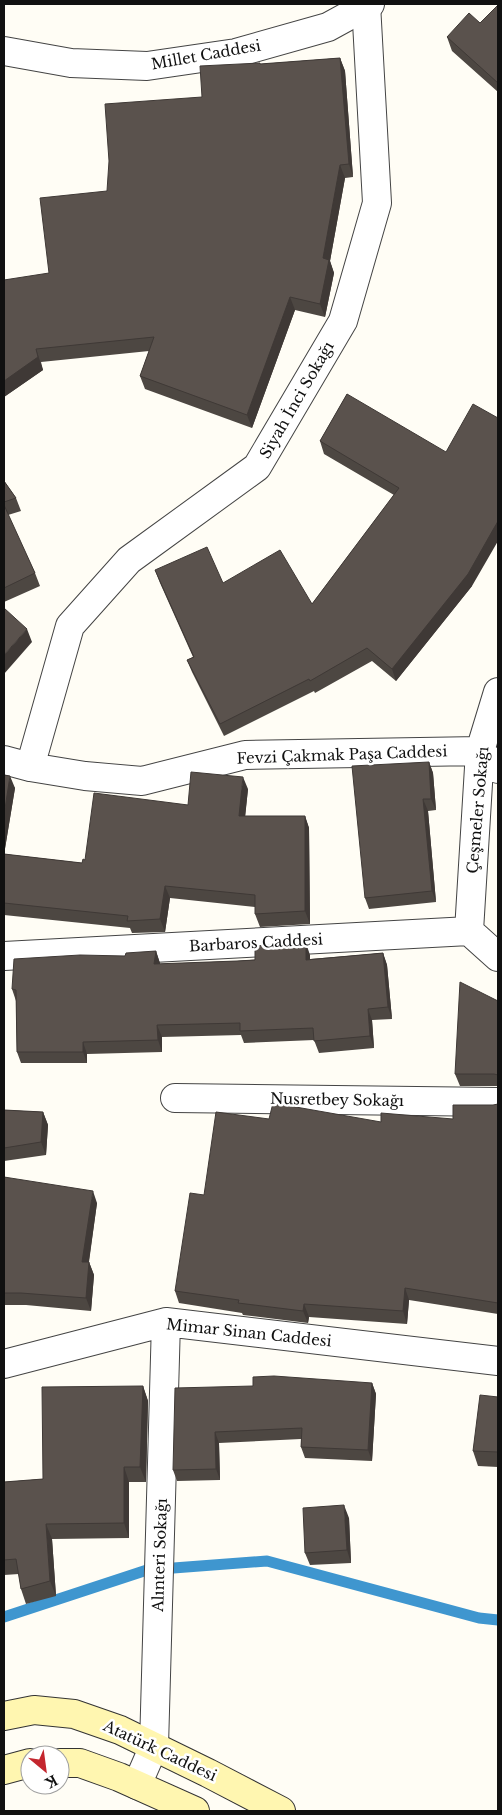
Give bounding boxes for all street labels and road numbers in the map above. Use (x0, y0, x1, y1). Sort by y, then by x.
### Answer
street label: Millet Caddesi (150, 36, 262, 73)
street label: Siyah İnci Sokağı (255, 338, 338, 462)
street label: Fevzi Çakmak Paşa Caddesi (236, 741, 448, 768)
street label: Çeşmeler Sokağı (462, 745, 493, 874)
street label: Barbaros Caddesi (189, 930, 323, 955)
street label: Nusretbey Sokağı (270, 1089, 404, 1110)
street label: Mimar Sinan Caddesi (165, 1314, 333, 1351)
street label: Alınteri Sokağı (148, 1498, 171, 1613)
street label: Atatürk Caddesi (100, 1716, 220, 1785)

